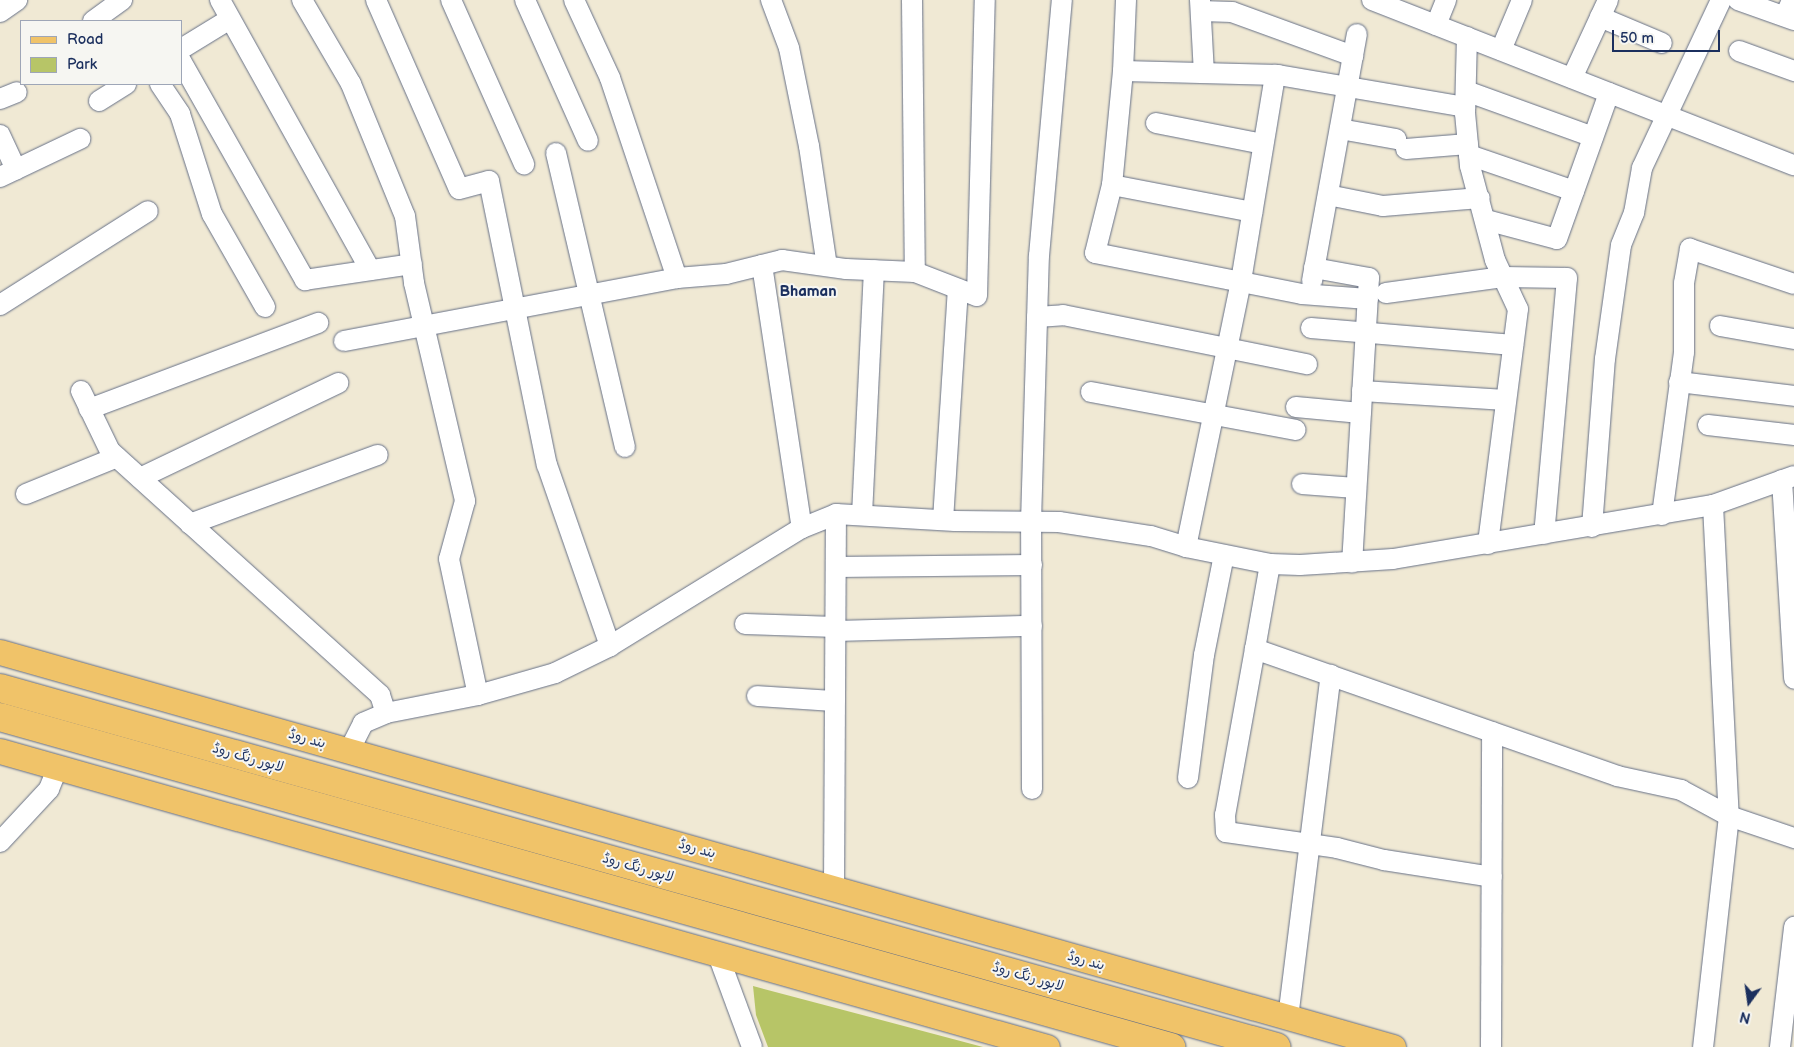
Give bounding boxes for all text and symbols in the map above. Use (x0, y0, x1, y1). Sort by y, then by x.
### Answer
legend (20, 20, 182, 85)
scale bar (1614, 20, 1722, 52)
text: 50 m (1620, 29, 1654, 48)
text: Road (67, 30, 103, 49)
text: Park (67, 55, 97, 74)
district label: Bhaman (779, 283, 837, 301)
street label: بند روڈ (287, 726, 327, 752)
street label: لاہور رنگ روڈ (211, 740, 285, 776)
street label: بند روڈ (677, 836, 717, 862)
street label: لاہور رنگ روڈ (601, 850, 675, 886)
street label: بند روڈ (1066, 948, 1106, 974)
street label: لاہور رنگ روڈ (991, 959, 1065, 995)
north arrow (1724, 977, 1774, 1027)
text: N (1738, 1008, 1752, 1027)

